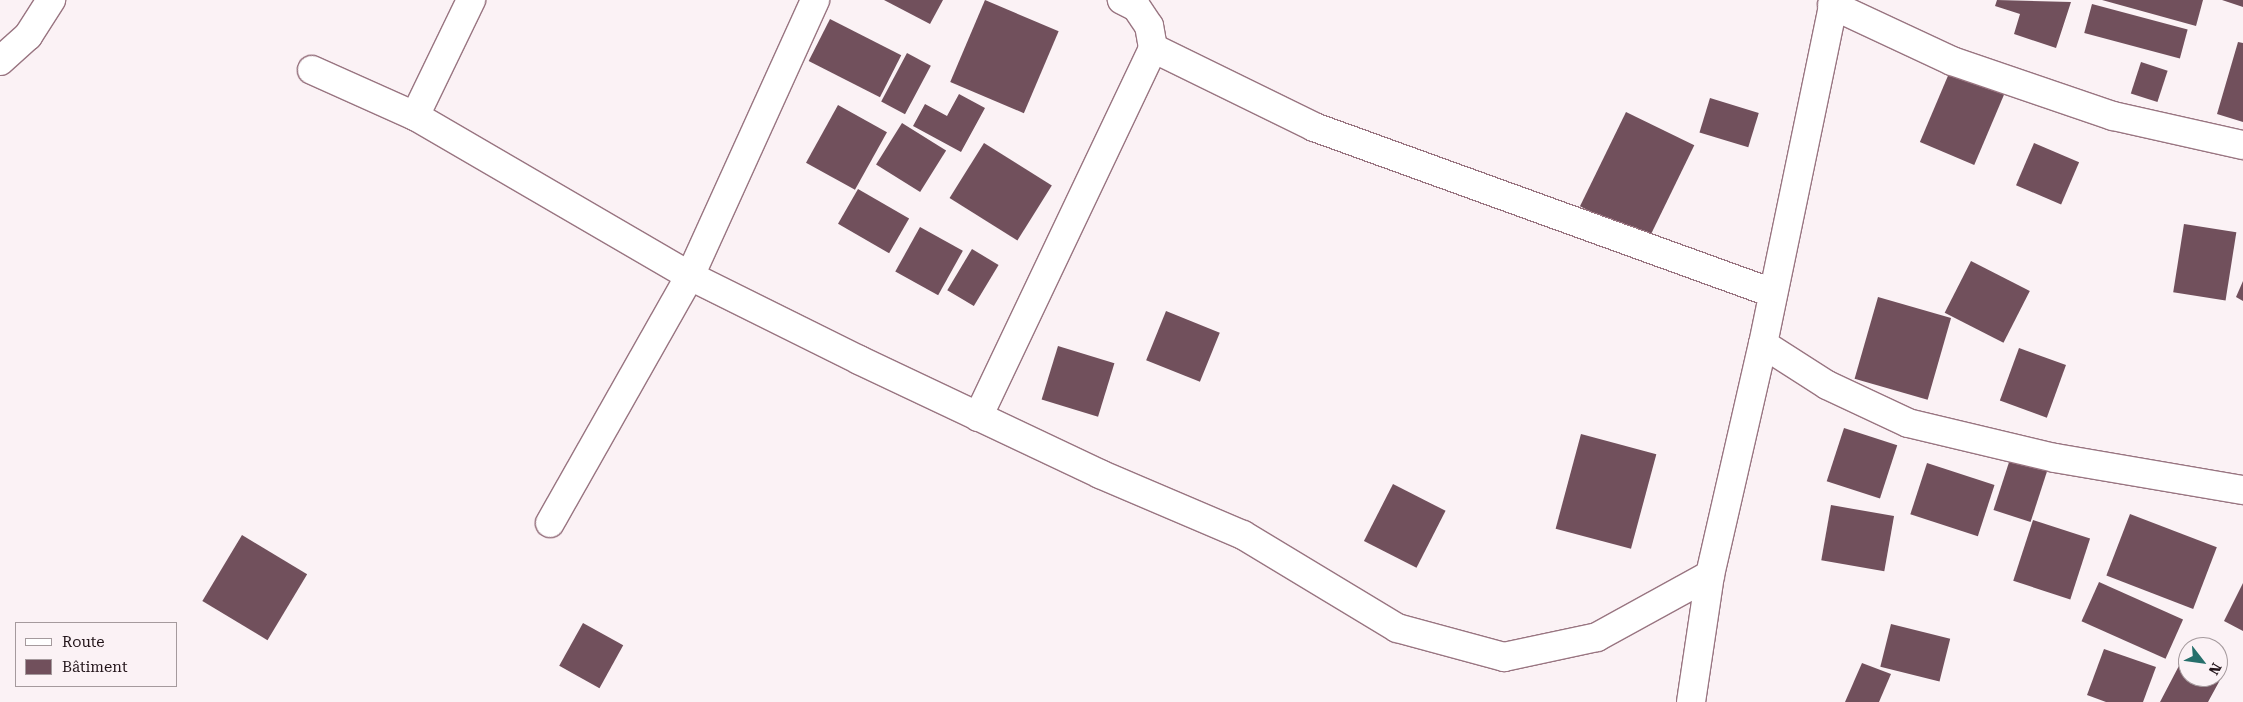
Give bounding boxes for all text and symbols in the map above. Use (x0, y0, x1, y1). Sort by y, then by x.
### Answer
legend (15, 622, 178, 687)
text: Route (62, 633, 104, 651)
north arrow (2178, 637, 2228, 687)
text: Bâtiment (62, 658, 128, 676)
text: N (2206, 660, 2225, 678)

